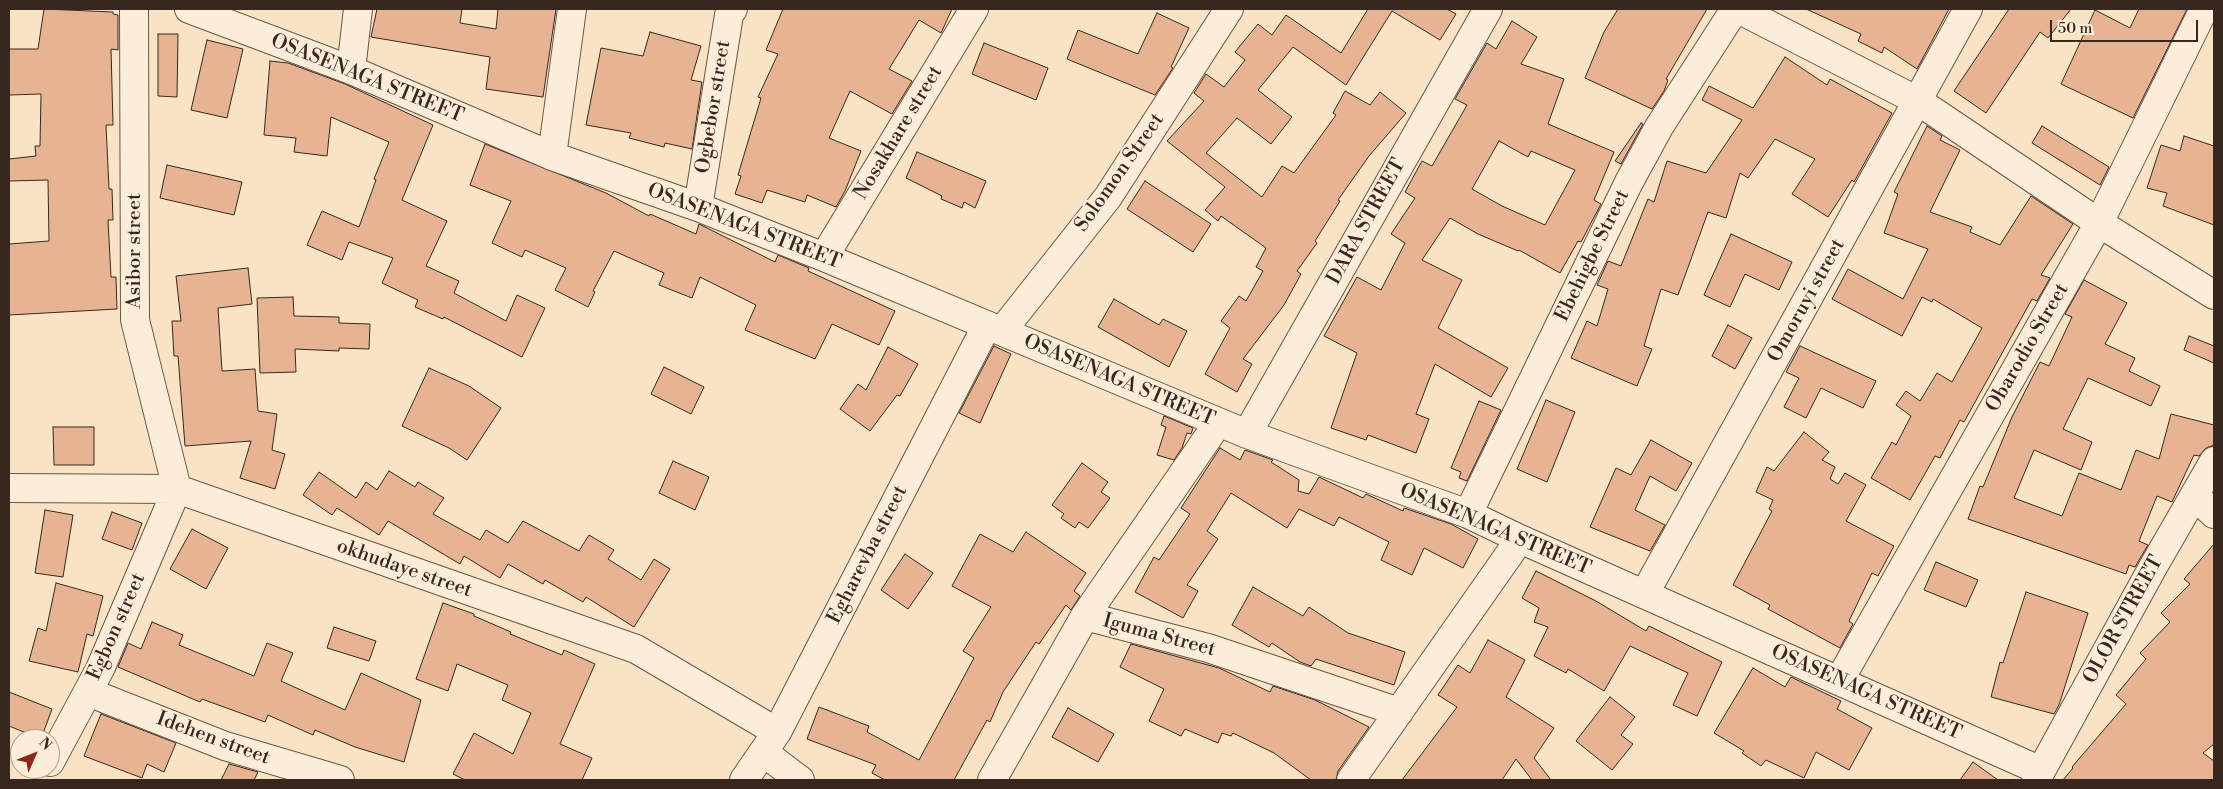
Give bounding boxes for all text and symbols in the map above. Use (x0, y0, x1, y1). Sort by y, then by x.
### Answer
scale bar (2053, 10, 2200, 42)
text: 50 m (2058, 19, 2092, 38)
street label: OSASENAGA STREET (267, 29, 467, 129)
street label: Ogbebor street (692, 39, 736, 175)
street label: Nosakhare street (850, 62, 948, 204)
street label: Solomon Street (1070, 109, 1170, 237)
street label: DARA STREET (1323, 155, 1411, 289)
street label: OSASENAGA STREET (644, 179, 844, 275)
street label: Ebehigbe Street (1551, 186, 1635, 326)
street label: Asibor street (123, 193, 147, 309)
street label: Omoruyi street (1763, 235, 1851, 367)
street label: Obarodio Street (1981, 279, 2075, 417)
street label: OSASENAGA STREET (1020, 330, 1218, 432)
street label: OSASENAGA STREET (1396, 479, 1594, 581)
street label: Egharevba street (823, 482, 913, 628)
street label: okhudaye street (333, 535, 475, 603)
street label: OLOR STREET (2079, 552, 2169, 688)
street label: Egbon street (83, 570, 151, 684)
street label: Iguma Street (1100, 609, 1218, 663)
street label: OSASENAGA STREET (1767, 640, 1965, 746)
street label: Idehen street (153, 707, 273, 771)
north arrow (10, 729, 60, 779)
text: N (35, 734, 55, 755)

